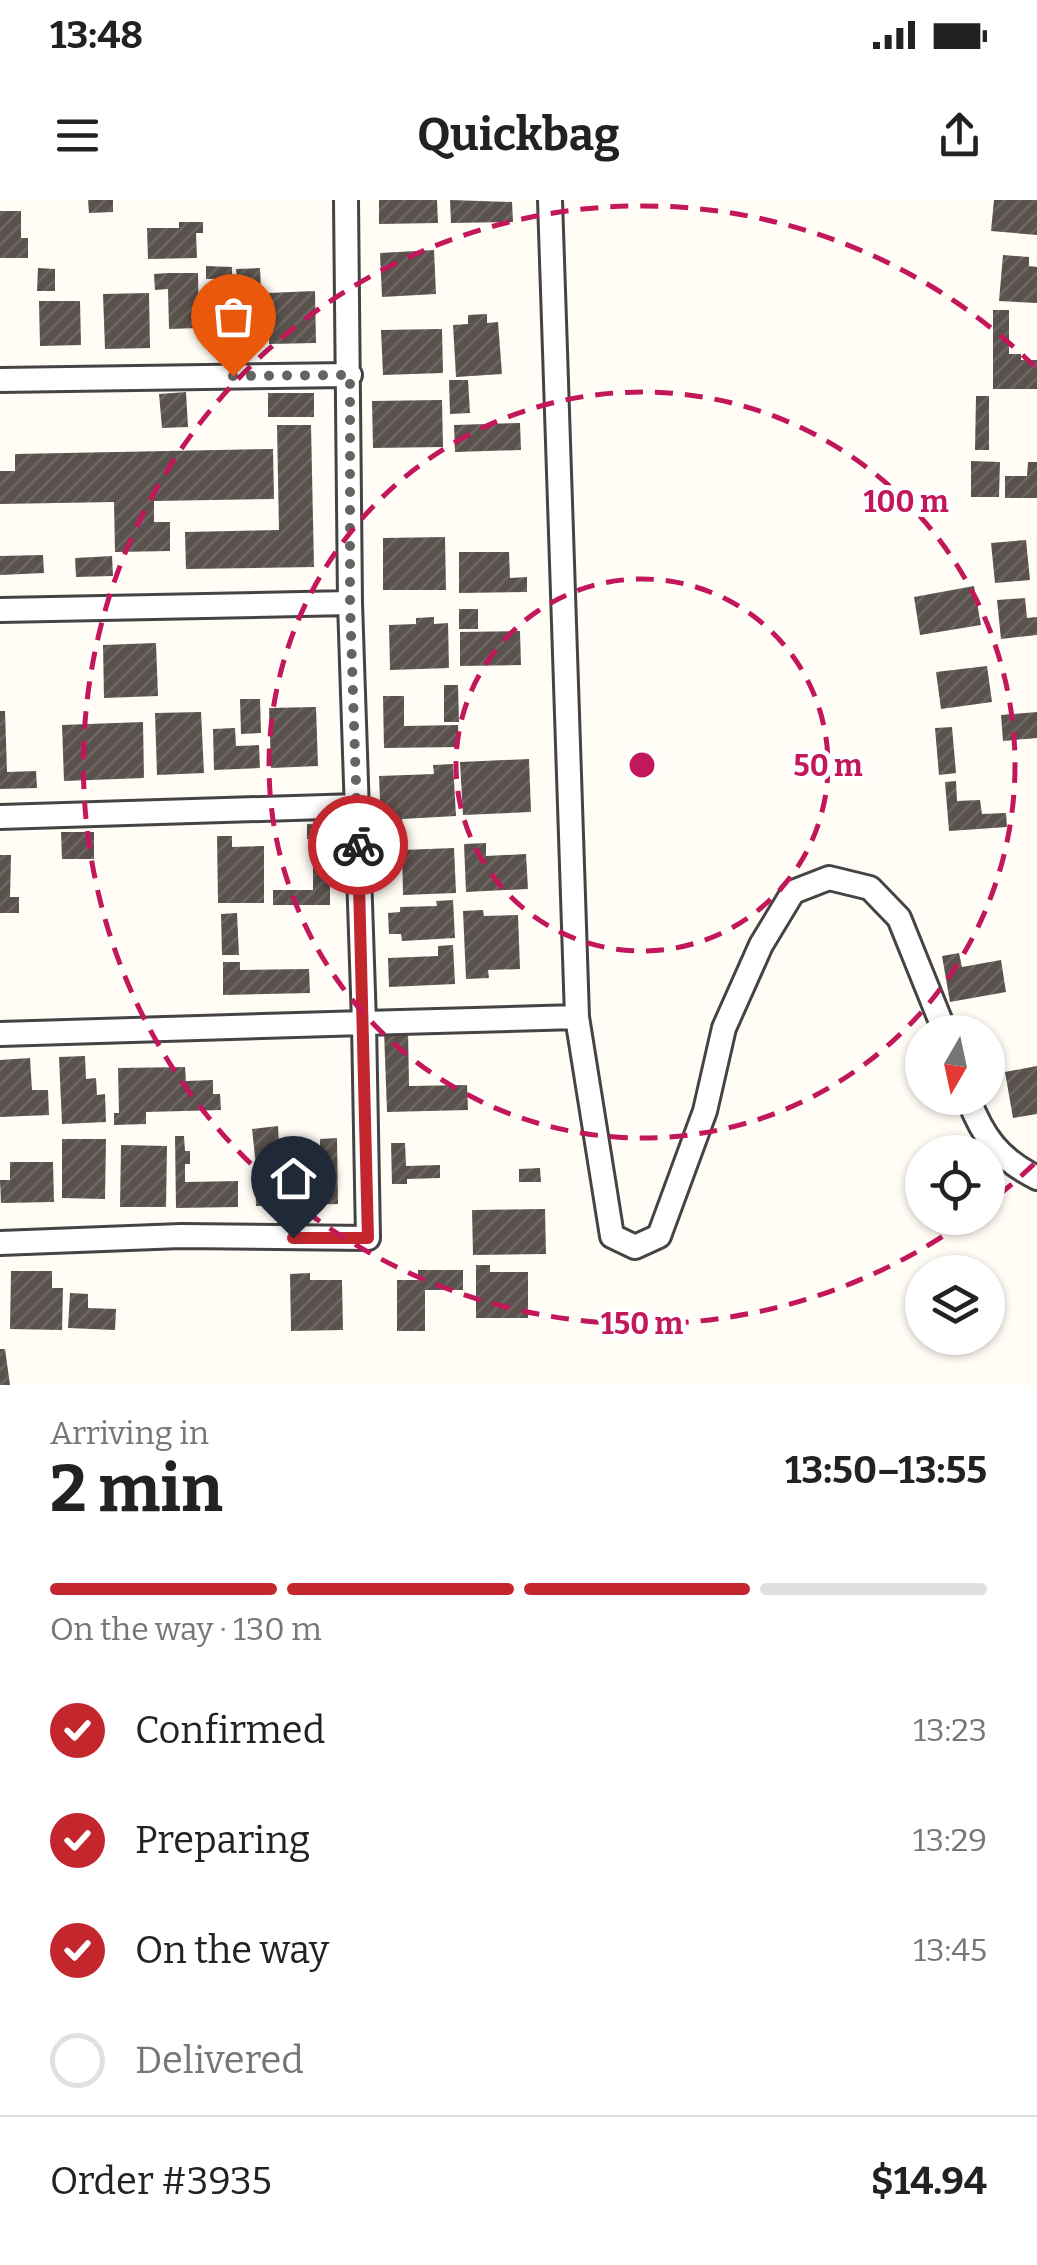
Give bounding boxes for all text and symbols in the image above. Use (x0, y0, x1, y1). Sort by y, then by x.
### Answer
text: 13:48 (50, 12, 143, 58)
icon: menu (50, 108, 105, 163)
text: Quickbag (417, 108, 620, 162)
icon: share (932, 108, 987, 163)
pin (191, 274, 276, 377)
icon: bag (206, 289, 261, 344)
text: 100 m (863, 484, 949, 520)
centre of rings (624, 747, 660, 783)
text: 50 m (793, 748, 863, 784)
courier (308, 795, 408, 895)
icon: bike (331, 818, 386, 873)
north arrow (905, 1015, 1005, 1115)
map controls (905, 1015, 1005, 1355)
button: locate (905, 1135, 1005, 1235)
pin (251, 1136, 336, 1239)
icon: home (266, 1151, 321, 1206)
button: layers (905, 1255, 1005, 1355)
text: 150 m (601, 1306, 684, 1342)
text: Arriving in (50, 1414, 209, 1452)
text: 13:50–13:55 (785, 1447, 987, 1493)
text: 2 min (50, 1450, 223, 1528)
text: On the way · 130 m (50, 1610, 322, 1648)
icon: check (50, 1703, 105, 1758)
text: Confirmed (135, 1707, 325, 1753)
text: 13:23 (913, 1711, 987, 1749)
icon: check (50, 1813, 105, 1868)
text: Preparing (135, 1817, 310, 1863)
text: 13:29 (913, 1821, 987, 1859)
icon: check (50, 1923, 105, 1978)
text: On the way (135, 1927, 329, 1973)
text: 13:45 (913, 1931, 987, 1969)
text: Delivered (135, 2037, 304, 2083)
text: Order #3935 (50, 2158, 272, 2204)
text: $14.94 (871, 2158, 987, 2204)

